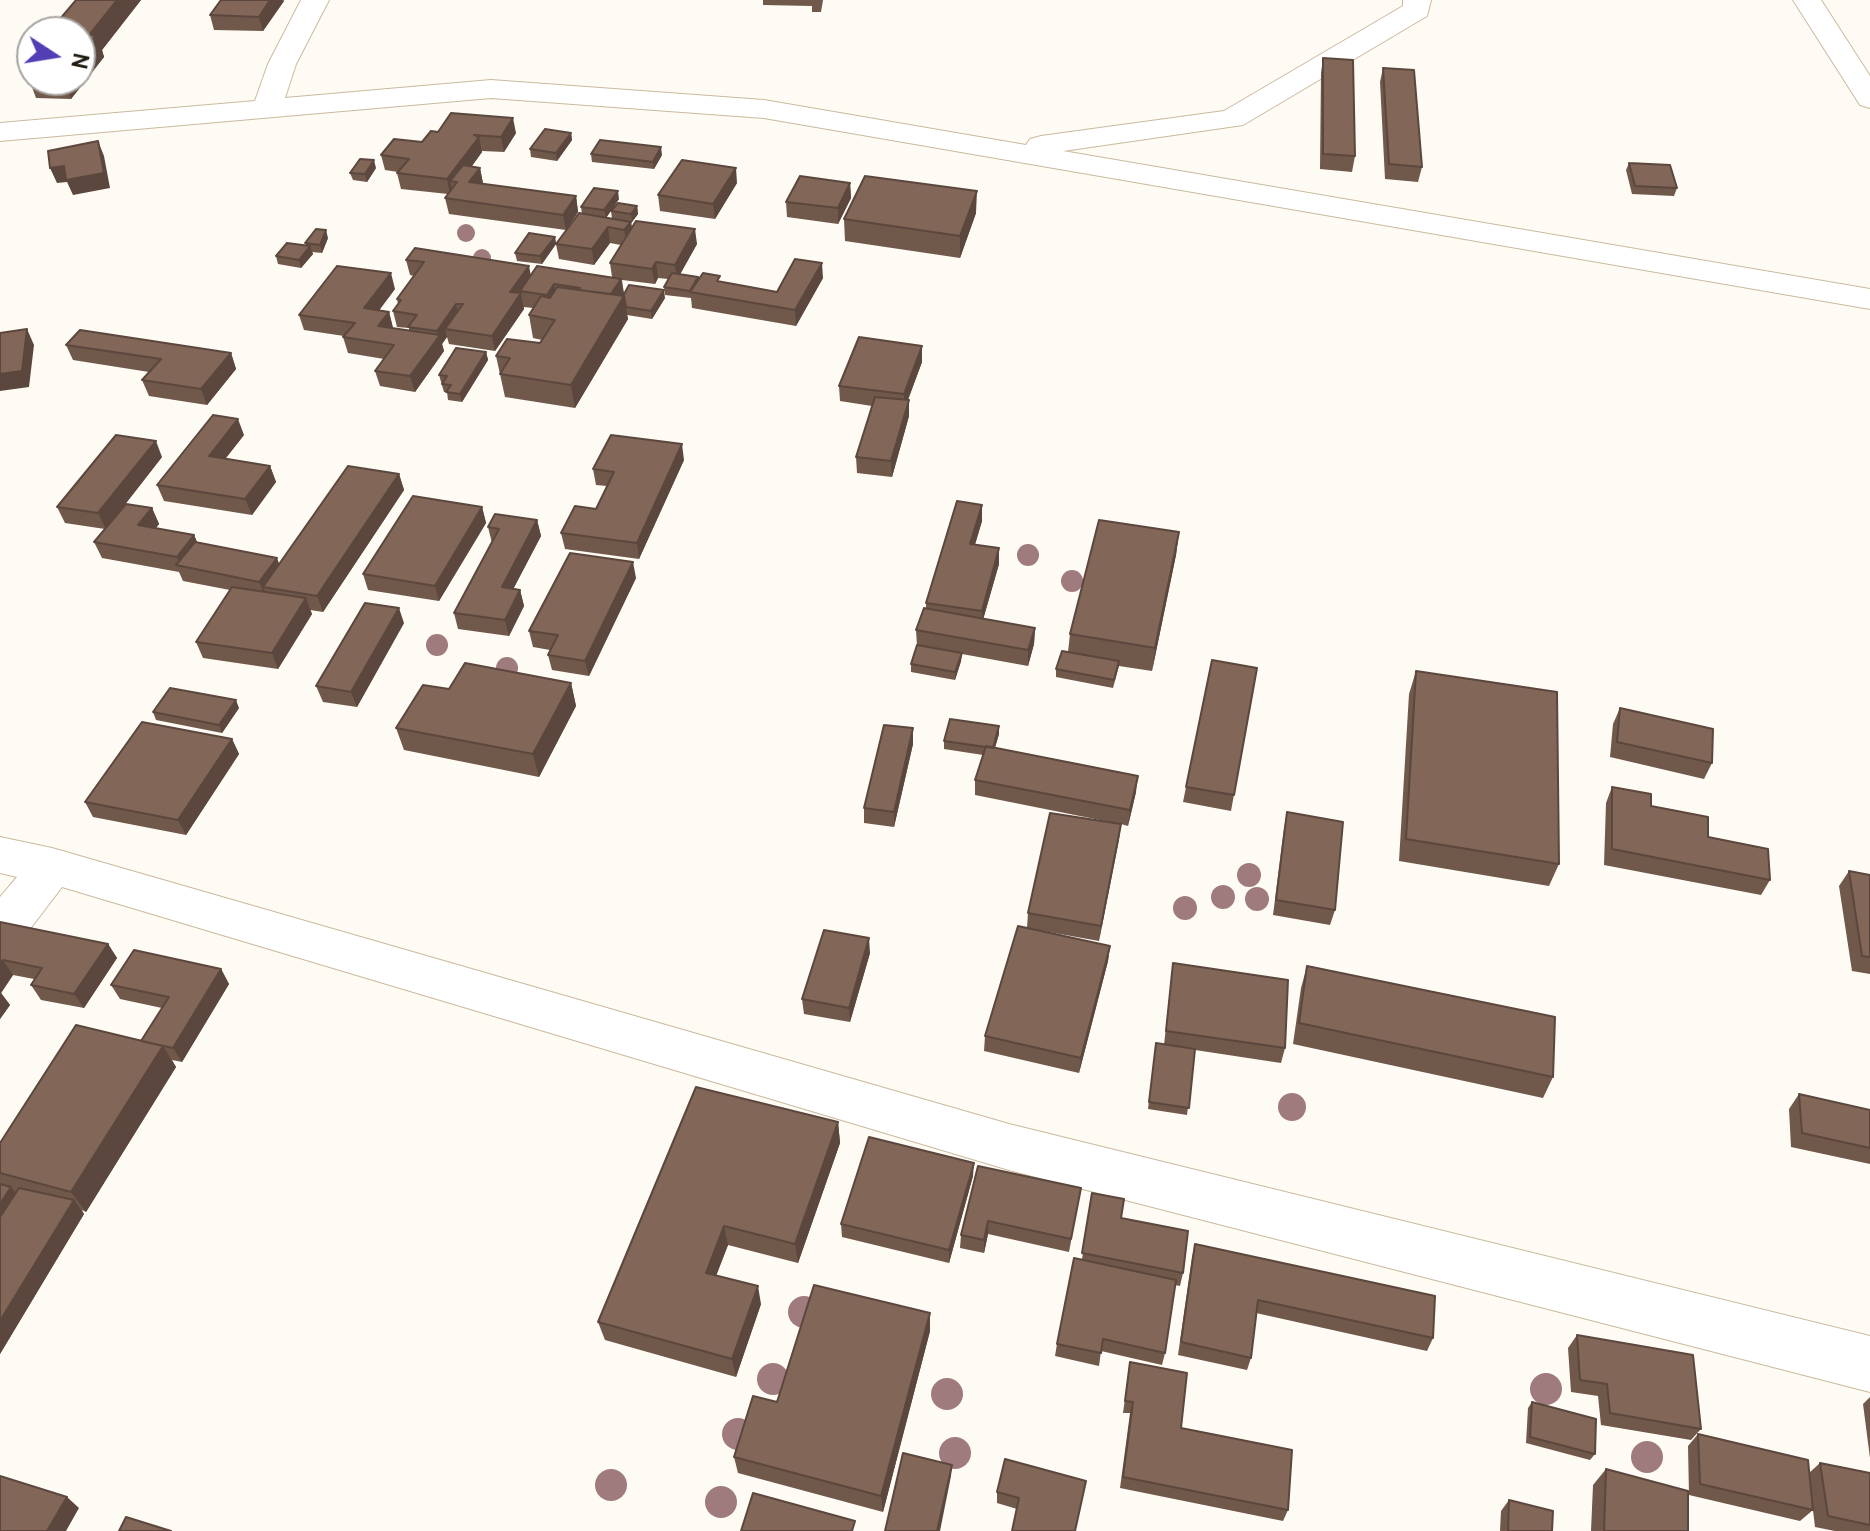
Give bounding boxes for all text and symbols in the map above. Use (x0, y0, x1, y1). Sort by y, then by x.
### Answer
north arrow (16, 16, 96, 96)
text: N (63, 50, 93, 71)

